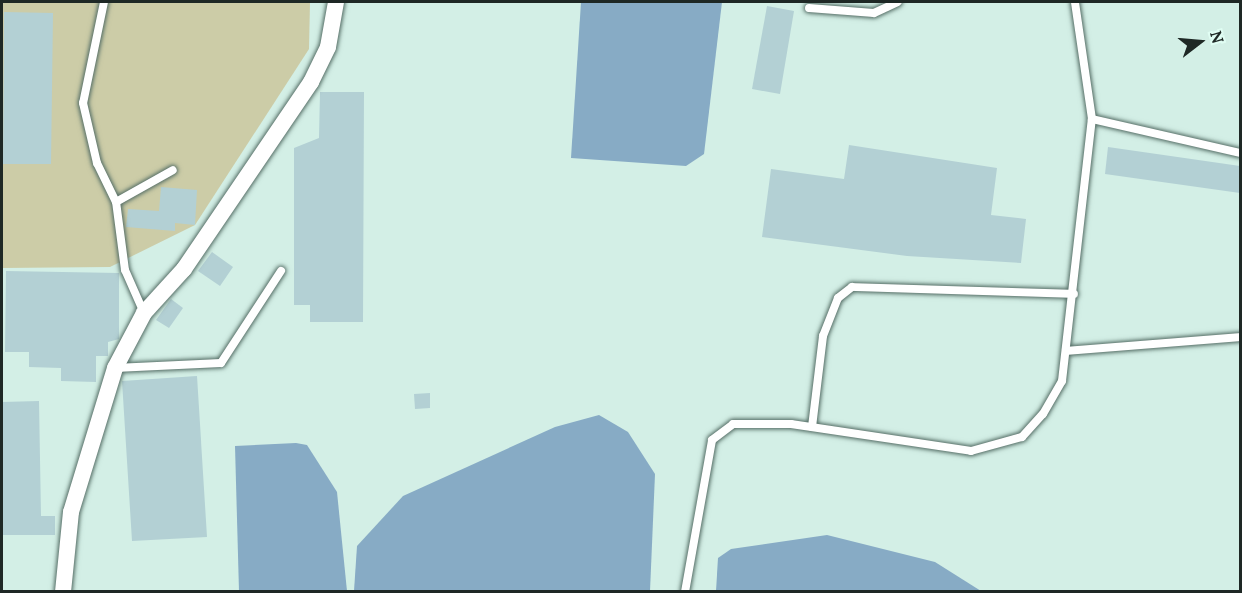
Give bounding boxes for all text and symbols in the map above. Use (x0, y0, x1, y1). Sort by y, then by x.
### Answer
north arrow (1170, 12, 1230, 72)
text: N (1206, 28, 1229, 46)

